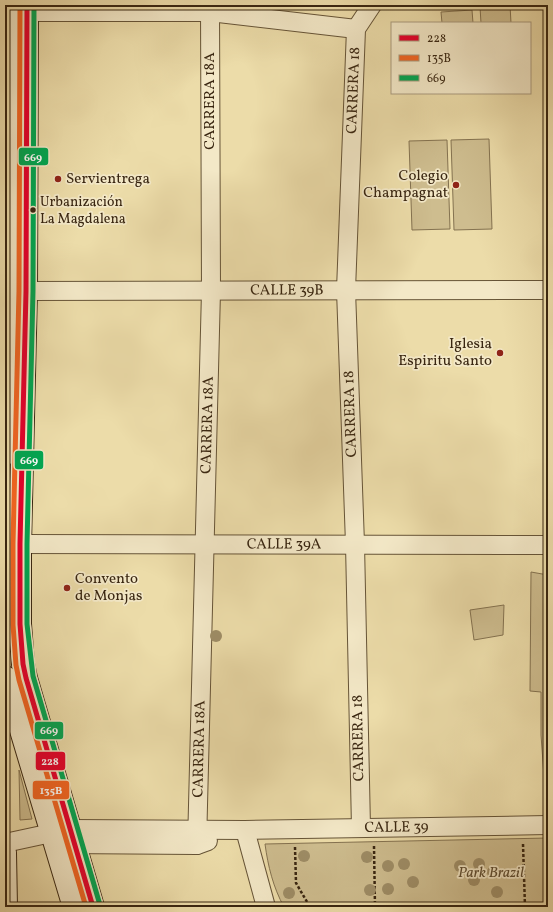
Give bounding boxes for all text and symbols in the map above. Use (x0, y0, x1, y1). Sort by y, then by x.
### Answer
legend (391, 22, 531, 94)
text: 228 (427, 31, 446, 47)
street label: CARRERA 18 (341, 47, 366, 134)
text: 135B (427, 51, 451, 67)
street label: CARRERA 18A (200, 52, 221, 150)
text: 669 (427, 71, 445, 87)
line badge: 669 (18, 147, 49, 166)
text: 669 (24, 151, 42, 166)
place label: Colegio Champagnat (363, 166, 448, 204)
place label: Servientrega (66, 169, 150, 190)
marker: Servientrega (53, 174, 63, 184)
marker: Colegio Champagnat (451, 180, 461, 190)
place label: Urbanización La Magdalena (40, 193, 126, 229)
marker: Urbanización La Magdalena (28, 205, 38, 215)
street label: CALLE 39B (250, 280, 324, 301)
place label: Iglesia Espiritu Santo (398, 334, 492, 372)
marker: Iglesia Espiritu Santo (495, 348, 505, 358)
street label: CARRERA 18 (339, 370, 363, 458)
street label: CARRERA 18A (196, 376, 219, 474)
line badge: 669 (14, 450, 44, 470)
text: 669 (20, 454, 38, 469)
street label: CALLE 39A (247, 534, 322, 555)
place label: Convento de Monjas (75, 569, 142, 607)
marker: Convento de Monjas (62, 583, 72, 593)
street label: CARRERA 18 (348, 694, 370, 782)
street label: CARRERA 18A (188, 700, 211, 798)
line badge: 669 (34, 721, 64, 740)
text: 669 (40, 724, 58, 739)
line badge: 228 (35, 751, 66, 771)
text: 228 (41, 755, 59, 770)
line badge: 135B (32, 780, 70, 800)
text: 135B (40, 784, 62, 799)
street label: CALLE 39 (364, 816, 429, 839)
park label: Park Brazil (458, 863, 524, 884)

